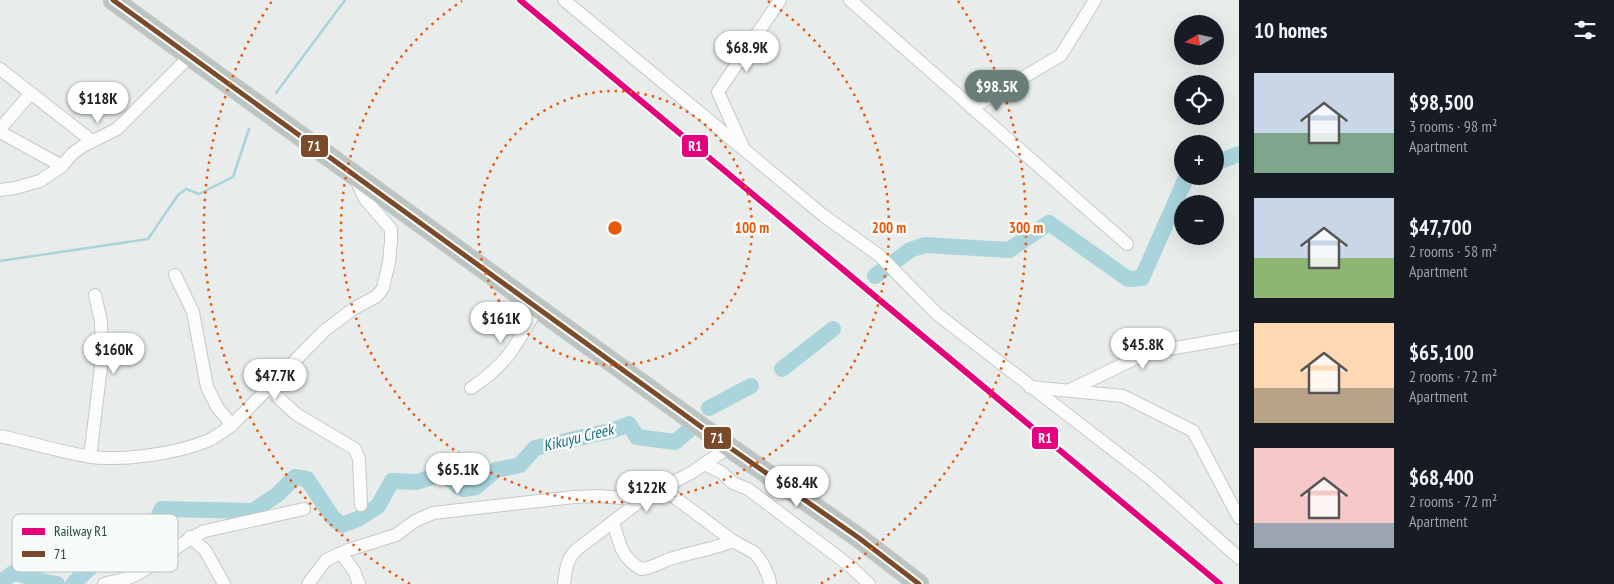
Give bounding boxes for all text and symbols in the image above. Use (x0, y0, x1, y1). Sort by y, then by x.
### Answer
north arrow (1174, 15, 1224, 65)
map controls (1174, 15, 1224, 245)
icon: filters (1571, 16, 1599, 44)
text: 10 homes (1254, 17, 1327, 44)
pin: $68.9K (706, 30, 788, 73)
text: $68.9K (726, 37, 768, 57)
pin: $98.5K (956, 70, 1038, 112)
button: locate (1174, 75, 1224, 125)
text: $98.5K (976, 76, 1018, 96)
pin: $118K (63, 82, 133, 124)
text: $118K (79, 88, 117, 108)
text: $98,500 (1409, 89, 1474, 116)
icon: home (1294, 93, 1354, 153)
text: 3 rooms · 98 m² (1409, 116, 1497, 136)
line badge: 71 (300, 134, 329, 158)
line badge: R1 (681, 134, 709, 158)
button: + (1174, 135, 1224, 185)
text: Apartment (1409, 136, 1468, 156)
text: 71 (307, 137, 321, 155)
text: R1 (688, 137, 702, 155)
button: − (1174, 195, 1224, 245)
text: $47,700 (1409, 214, 1472, 241)
text: 100 m (735, 218, 769, 237)
text: 200 m (872, 218, 906, 237)
text: 300 m (1009, 218, 1043, 237)
icon: home (1294, 218, 1354, 278)
centre of rings (606, 219, 624, 237)
text: 2 rooms · 58 m² (1409, 241, 1497, 261)
text: Apartment (1409, 261, 1468, 281)
pin: $161K (466, 302, 536, 344)
text: $161K (482, 308, 520, 328)
pin: $45.8K (1102, 328, 1184, 370)
pin: $160K (79, 332, 149, 375)
text: $45.8K (1122, 334, 1164, 354)
text: $160K (95, 339, 133, 359)
text: $65,100 (1409, 339, 1474, 366)
icon: home (1294, 343, 1354, 403)
pin: $47.7K (234, 358, 316, 401)
text: $47.7K (255, 365, 295, 385)
text: 2 rooms · 72 m² (1409, 366, 1497, 386)
text: Apartment (1409, 386, 1468, 406)
water label: Kikuyu Creek (541, 418, 617, 455)
line badge: 71 (703, 426, 732, 450)
line badge: R1 (1031, 426, 1059, 450)
text: 71 (710, 429, 724, 447)
text: R1 (1038, 429, 1052, 447)
pin: $65.1K (417, 452, 499, 495)
text: $65.1K (437, 459, 479, 479)
text: $68,400 (1409, 464, 1474, 491)
pin: $68.4K (756, 466, 838, 508)
icon: home (1294, 468, 1354, 528)
pin: $122K (612, 470, 682, 513)
text: $68.4K (776, 472, 818, 492)
text: $122K (628, 477, 666, 497)
text: 2 rooms · 72 m² (1409, 491, 1497, 511)
text: Apartment (1409, 511, 1468, 531)
legend (12, 514, 178, 572)
text: Railway R1 (54, 522, 107, 540)
text: 71 (54, 545, 67, 563)

